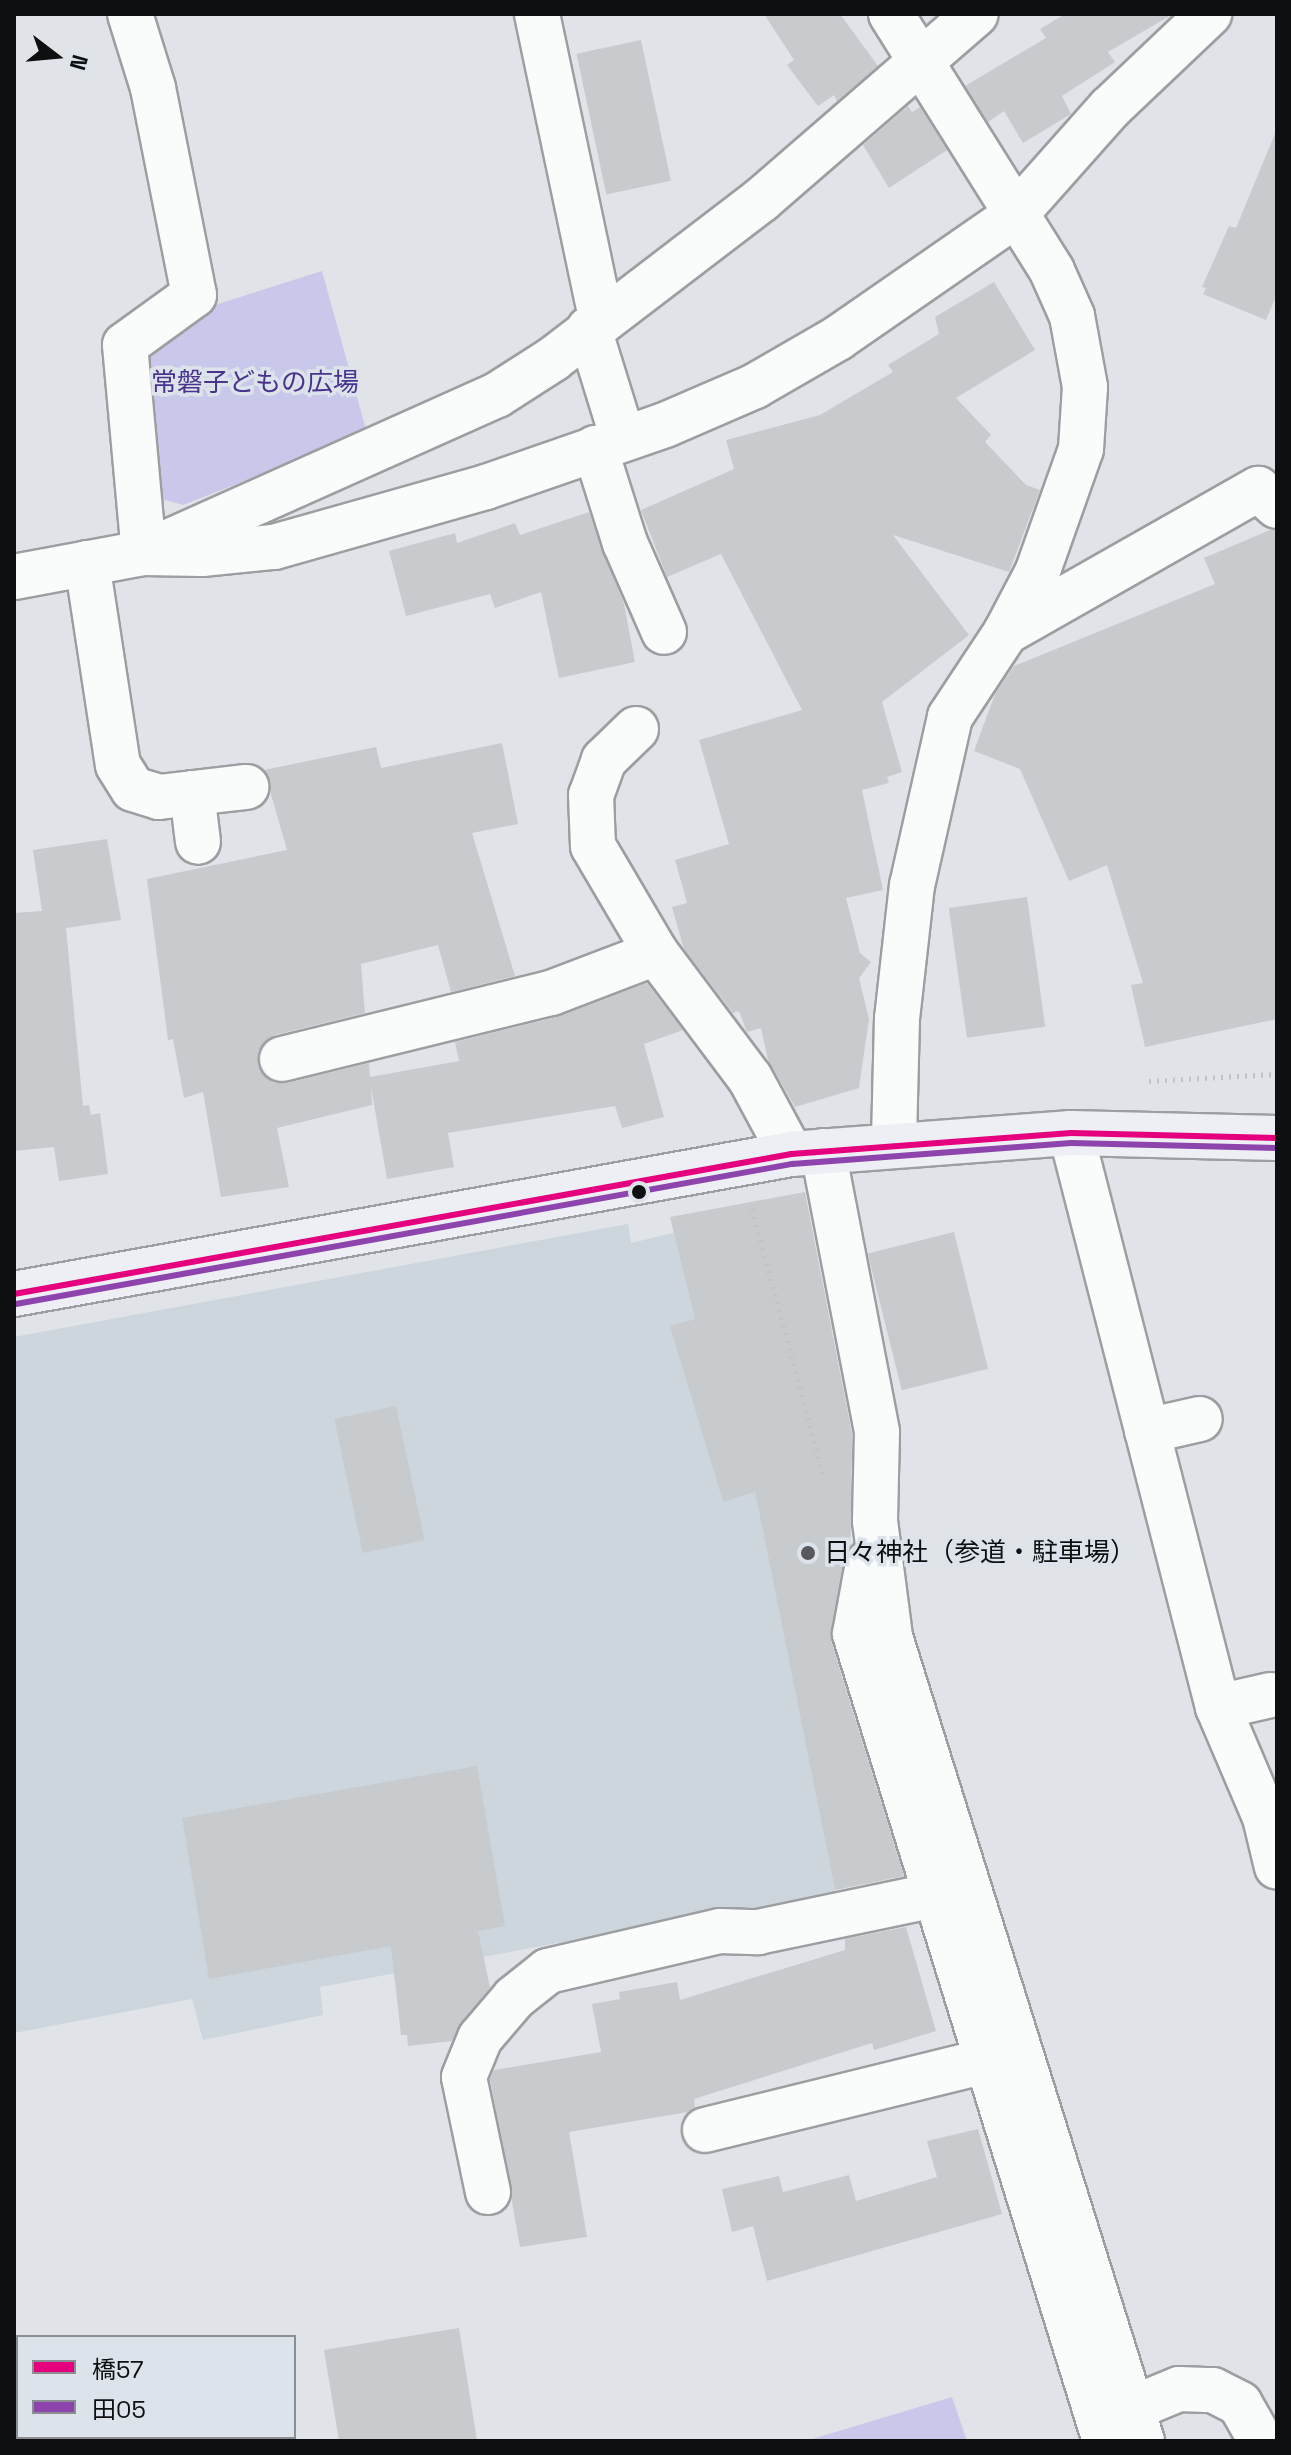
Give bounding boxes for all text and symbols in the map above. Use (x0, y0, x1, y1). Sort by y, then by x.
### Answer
north arrow (16, 16, 96, 96)
text: N (64, 52, 95, 74)
park label: 常磐子どもの広場 (151, 367, 359, 399)
unlabelled marker (631, 1184, 647, 1200)
place label: 日々神社（参道・駐車場） (824, 1537, 1136, 1569)
marker: 日々神社（参道・駐車場） (799, 1544, 817, 1562)
legend (16, 2335, 296, 2439)
text: 橋57 (92, 2354, 144, 2385)
text: 田05 (92, 2394, 146, 2425)

